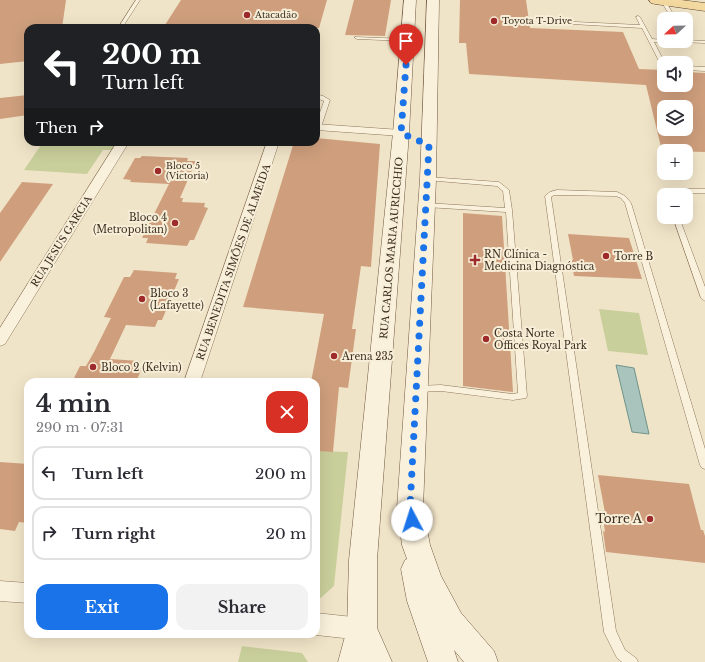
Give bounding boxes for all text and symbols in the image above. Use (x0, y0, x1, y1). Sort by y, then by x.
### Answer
place label: Atacadão (254, 9, 297, 20)
marker: Atacadão (242, 10, 252, 20)
north arrow (657, 12, 693, 48)
map controls (657, 12, 693, 224)
place label: Toyota T-Drive (502, 15, 572, 26)
marker: Toyota T-Drive (489, 16, 499, 26)
pin (389, 24, 423, 65)
icon: arrive (395, 30, 417, 52)
text: 200 m (102, 37, 201, 72)
icon: left (36, 40, 88, 92)
button: sound (657, 56, 693, 92)
text: Turn left (102, 72, 184, 94)
button: layers (657, 100, 693, 136)
icon: right (85, 116, 107, 138)
text: Then (36, 118, 77, 137)
button: + (657, 144, 693, 180)
street label: RUA CARLOS MARIA AURICCHIO (377, 156, 406, 340)
place label: Bloco 5 (Victoria) (166, 160, 208, 181)
street label: RUA BENEDITA SIMÕES DE ALMEIDA (193, 162, 273, 362)
marker: Bloco 5 (Victoria) (153, 166, 163, 176)
button: − (657, 188, 693, 224)
street label: RUA JESUS GARCIA (28, 193, 95, 289)
place label: Bloco 4 (Metropolitan) (93, 211, 167, 236)
marker: Bloco 4 (Metropolitan) (170, 218, 180, 228)
place label: RN Clínica - Medicina Diagnóstica (484, 248, 595, 273)
place label: Torre B (614, 250, 653, 263)
marker: Torre B (601, 251, 611, 261)
marker: RN Clínica - Medicina Diagnóstica (469, 254, 481, 266)
place label: Bloco 3 (Lafayette) (150, 287, 204, 312)
marker: Bloco 3 (Lafayette) (137, 294, 147, 304)
place label: Costa Norte Offices Royal Park (494, 327, 588, 352)
marker: Costa Norte Offices Royal Park (481, 334, 491, 344)
place label: Arena 235 (341, 350, 394, 363)
marker: Arena 235 (329, 351, 339, 361)
place label: Bloco 2 (Kelvin) (101, 361, 182, 374)
marker: Bloco 2 (Kelvin) (88, 362, 98, 372)
text: 4 min (36, 389, 111, 418)
button: close (266, 391, 308, 433)
text: 290 m · 07:31 (36, 419, 124, 436)
icon: left (38, 462, 60, 484)
text: Turn left (72, 464, 143, 483)
text: 200 m (255, 464, 306, 483)
position arrow (391, 499, 433, 541)
place label: Torre A (595, 511, 643, 526)
marker: Torre A (645, 514, 655, 524)
icon: right (38, 522, 60, 544)
text: Turn right (72, 524, 155, 543)
text: 20 m (266, 524, 306, 543)
button: Exit (36, 584, 168, 630)
button: Share (176, 584, 308, 630)

